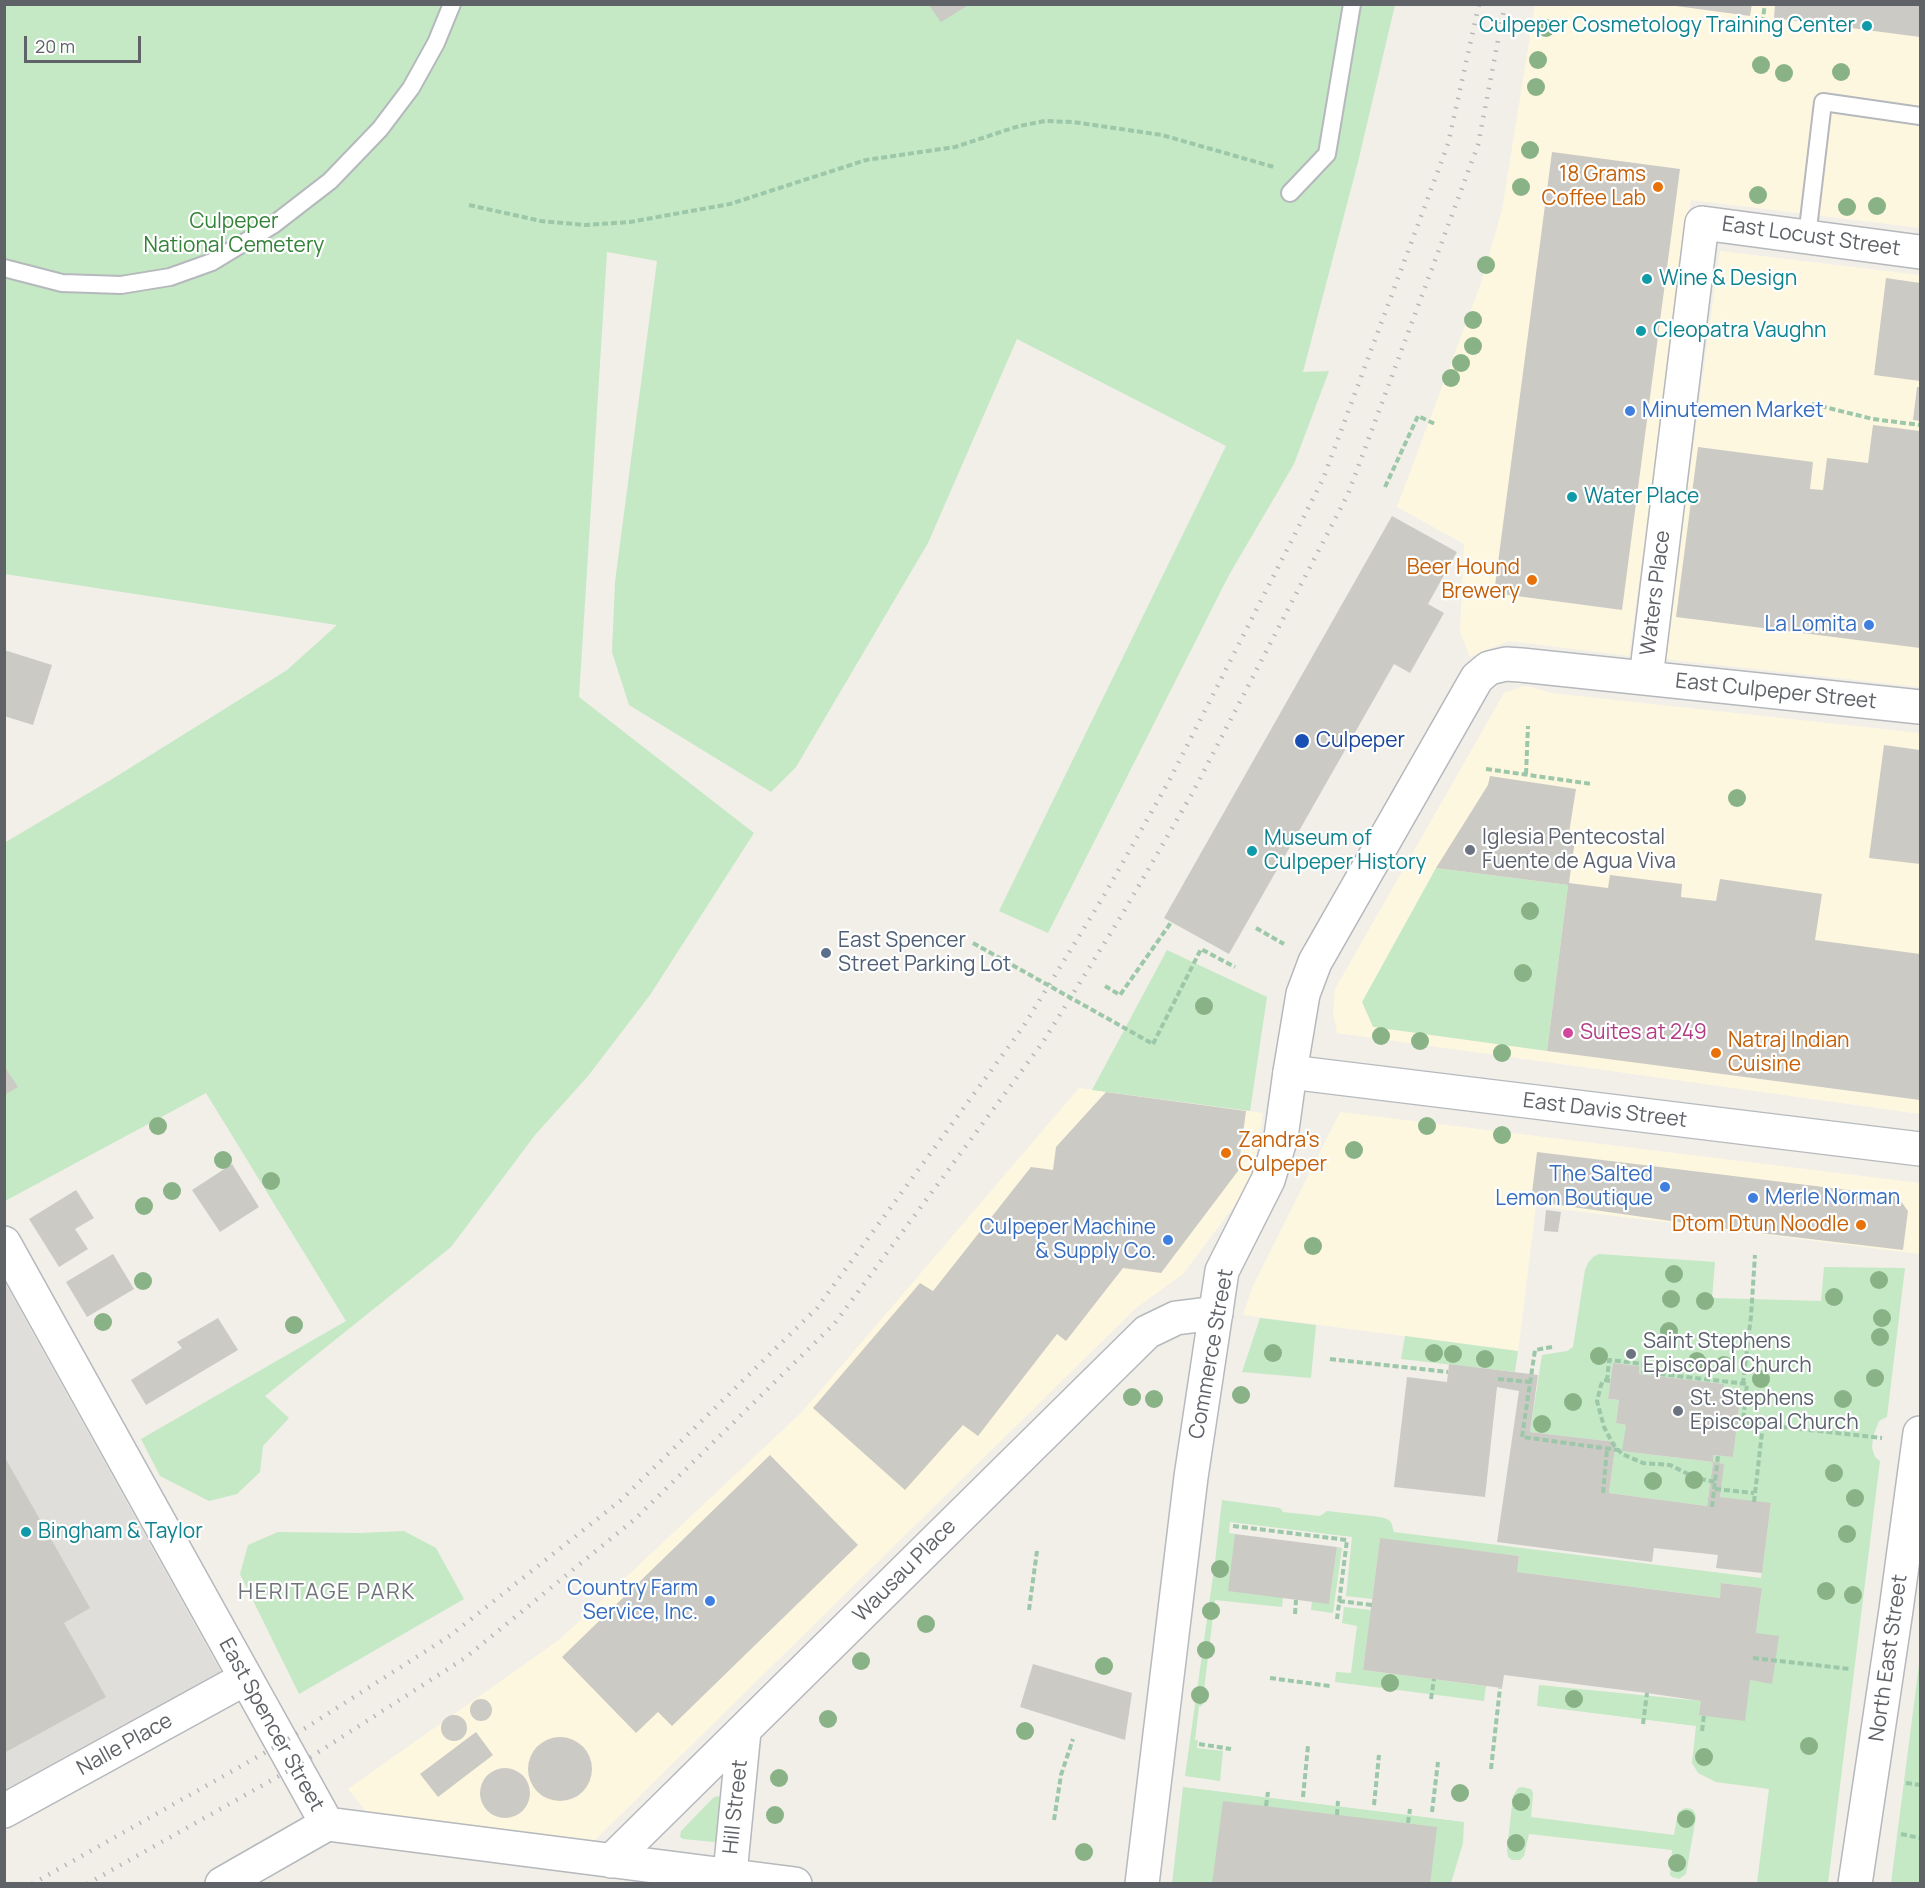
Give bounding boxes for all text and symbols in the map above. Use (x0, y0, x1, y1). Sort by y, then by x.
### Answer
place label: Culpeper Cosmetology Training Center (1479, 13, 1855, 39)
marker: Culpeper Cosmetology Training Center (1860, 19, 1874, 33)
scale bar (27, 24, 144, 62)
text: 20 m (35, 34, 75, 58)
place label: 18 Grams Coffee Lab (1541, 162, 1646, 212)
marker: 18 Grams Coffee Lab (1651, 180, 1665, 194)
park label: Culpeper National Cemetery (144, 209, 324, 259)
street label: East Locust Street (1720, 212, 1902, 262)
place label: Wine & Design (1659, 266, 1797, 292)
marker: Wine & Design (1640, 272, 1654, 286)
place label: Cleopatra Vaughn (1653, 318, 1826, 344)
marker: Cleopatra Vaughn (1634, 324, 1648, 338)
place label: Minutemen Market (1642, 398, 1824, 424)
marker: Minutemen Market (1623, 404, 1637, 418)
place label: Water Place (1584, 484, 1699, 510)
marker: Water Place (1565, 490, 1579, 504)
street label: Waters Place (1636, 529, 1676, 657)
place label: Beer Hound Brewery (1407, 555, 1520, 605)
marker: Beer Hound Brewery (1525, 573, 1539, 587)
place label: La Lomita (1764, 612, 1857, 638)
marker: La Lomita (1862, 618, 1876, 632)
street label: East Culpeper Street (1674, 669, 1878, 715)
place label: Culpeper (1316, 728, 1405, 754)
marker: Culpeper (1293, 732, 1311, 750)
place label: Iglesia Pentecostal Fuente de Agua Viva (1482, 825, 1676, 875)
place label: Museum of Culpeper History (1264, 826, 1426, 876)
marker: Iglesia Pentecostal Fuente de Agua Viva (1463, 843, 1477, 857)
marker: Museum of Culpeper History (1245, 844, 1259, 858)
place label: East Spencer Street Parking Lot (838, 928, 1011, 978)
marker: East Spencer Street Parking Lot (819, 946, 833, 960)
place label: Suites at 249 (1580, 1020, 1707, 1046)
marker: Suites at 249 (1561, 1026, 1575, 1040)
place label: Natraj Indian Cuisine (1728, 1028, 1850, 1078)
marker: Natraj Indian Cuisine (1709, 1046, 1723, 1060)
street label: East Davis Street (1522, 1088, 1688, 1134)
place label: Zandra's Culpeper (1238, 1128, 1327, 1178)
marker: Zandra's Culpeper (1219, 1146, 1233, 1160)
place label: The Salted Lemon Boutique (1495, 1162, 1653, 1212)
marker: The Salted Lemon Boutique (1658, 1180, 1672, 1194)
place label: Merle Norman (1765, 1185, 1900, 1211)
marker: Merle Norman (1746, 1191, 1760, 1205)
place label: Dtom Dtun Noodle (1672, 1212, 1849, 1238)
place label: Culpeper Machine & Supply Co. (980, 1215, 1156, 1265)
marker: Dtom Dtun Noodle (1854, 1218, 1868, 1232)
marker: Culpeper Machine & Supply Co. (1161, 1233, 1175, 1247)
street label: Commerce Street (1185, 1267, 1239, 1441)
place label: Saint Stephens Episcopal Church (1643, 1329, 1812, 1379)
marker: Saint Stephens Episcopal Church (1624, 1347, 1638, 1361)
place label: St. Stephens Episcopal Church (1690, 1386, 1859, 1436)
marker: St. Stephens Episcopal Church (1671, 1404, 1685, 1418)
street label: Wausau Place (848, 1514, 962, 1628)
place label: Bingham & Taylor (38, 1519, 203, 1545)
marker: Bingham & Taylor (19, 1525, 33, 1539)
street label: North East Street (1865, 1573, 1913, 1743)
place label: Country Farm Service, Inc. (567, 1576, 698, 1626)
district label: HERITAGE PARK (238, 1580, 416, 1606)
marker: Country Farm Service, Inc. (703, 1594, 717, 1608)
street label: East Spencer Street (213, 1634, 329, 1816)
street label: Nalle Place (73, 1708, 177, 1782)
street label: Hill Street (719, 1758, 753, 1856)

